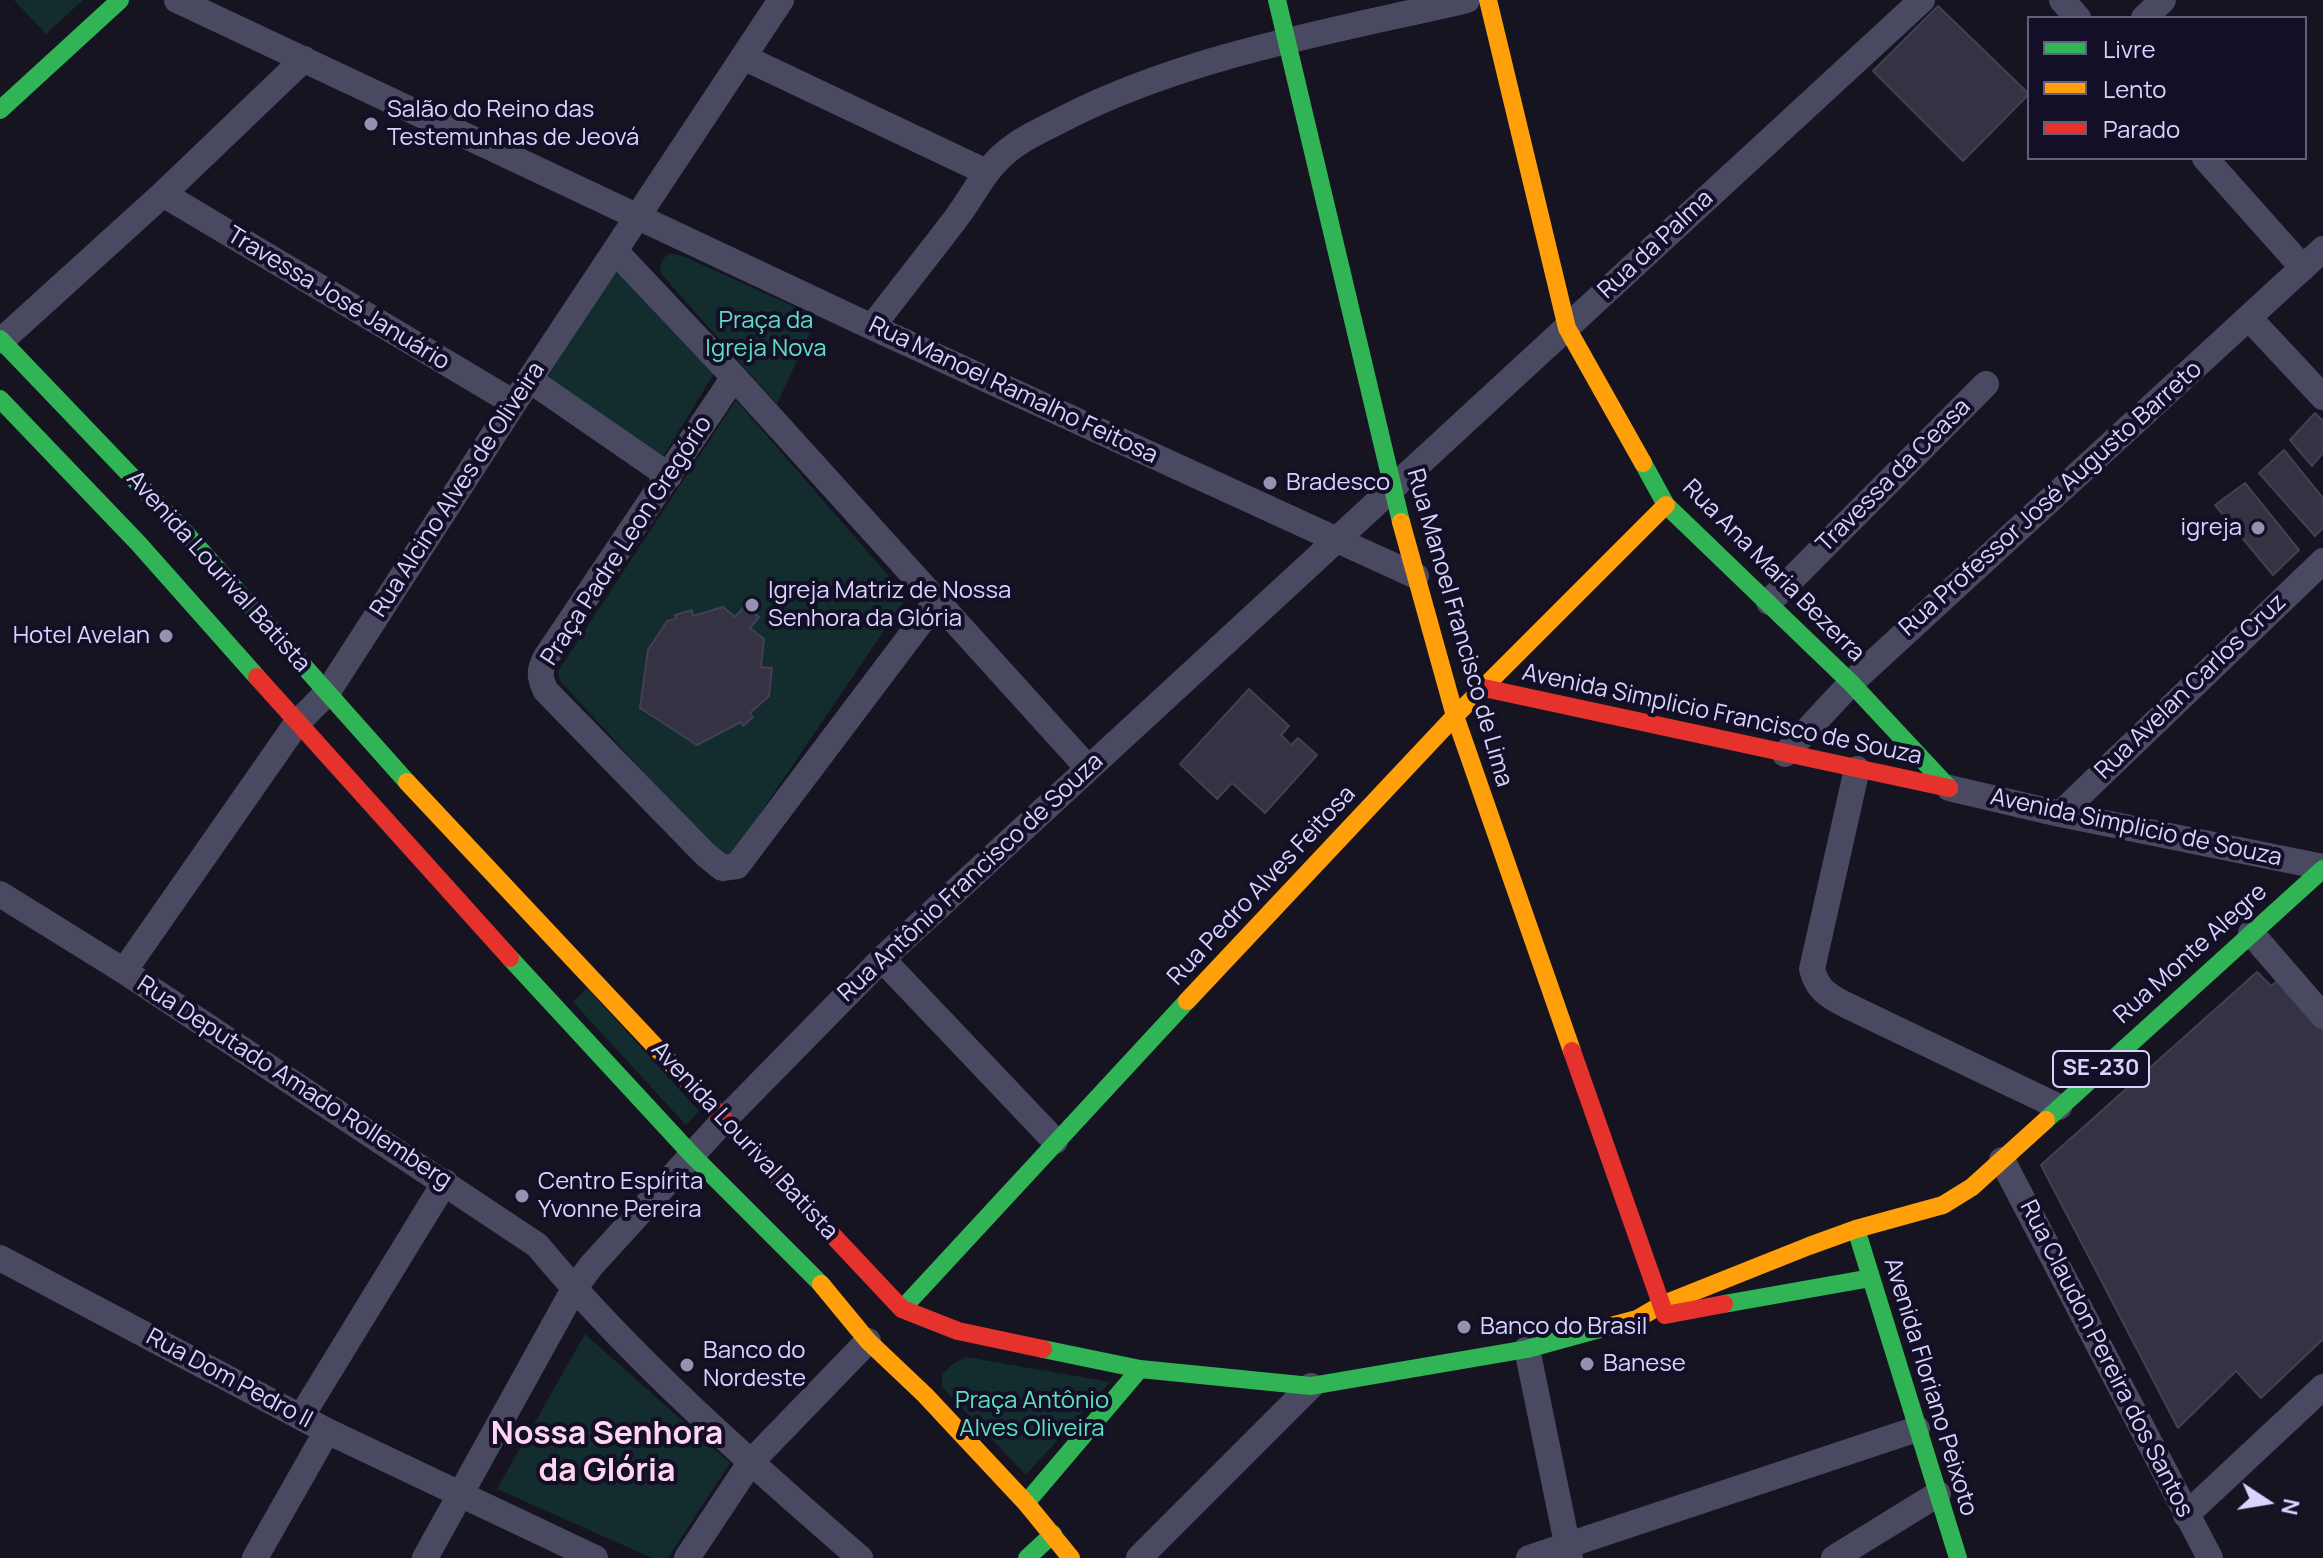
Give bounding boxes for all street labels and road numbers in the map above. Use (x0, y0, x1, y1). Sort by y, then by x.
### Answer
street label: Rua da Palma (1593, 185, 1719, 305)
street label: Travessa José Januário (221, 221, 455, 377)
street label: Rua Manoel Ramalho Feitosa (864, 311, 1162, 471)
street label: Rua Professor José Augusto Barreto (1894, 355, 2208, 643)
street label: Rua Alcino Alves de Oliveira (365, 357, 551, 623)
street label: Travessa da Ceasa (1811, 393, 1977, 559)
street label: Praça Padre Leon Gregório (535, 411, 719, 671)
street label: Avenida Lourival Batista (120, 465, 316, 679)
street label: Rua Manoel Francisco de Lima (1400, 466, 1518, 790)
street label: Rua Ana Maria Bezerra (1676, 474, 1870, 668)
street label: Rua Avelan Carlos Cruz (2089, 588, 2293, 786)
street label: Avenida Simplicio Francisco de Souza (1519, 659, 1925, 771)
street label: Rua Antônio Francisco de Souza (833, 748, 1109, 1008)
street label: Rua Pedro Alves Feitosa (1162, 780, 1362, 992)
street label: Avenida Simplicio de Souza (1988, 783, 2284, 873)
street label: Rua Monte Alegre (2109, 878, 2273, 1030)
street label: Rua Deputado Amado Rollemberg (131, 970, 457, 1196)
street label: Avenida Lourival Batista (645, 1036, 843, 1246)
road number: SE-230 (2053, 1051, 2149, 1087)
street label: Rua Claudon Pereira dos Santos (2013, 1196, 2199, 1522)
street label: Avenida Floriano Peixoto (1877, 1255, 1983, 1519)
street label: Rua Dom Pedro II (141, 1323, 317, 1435)

